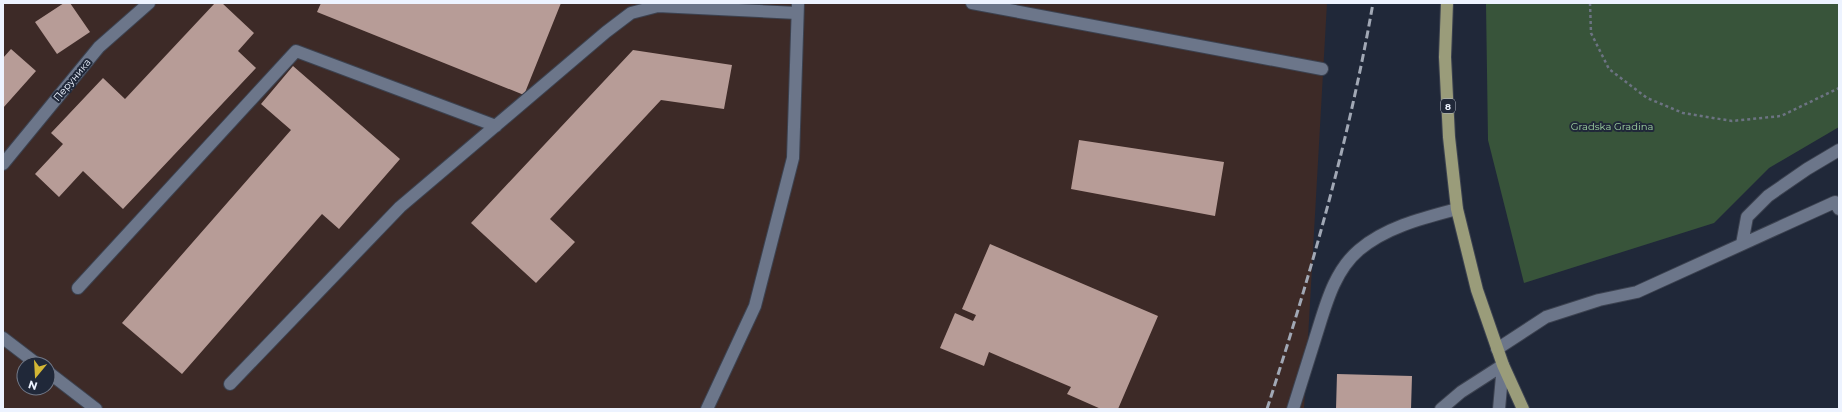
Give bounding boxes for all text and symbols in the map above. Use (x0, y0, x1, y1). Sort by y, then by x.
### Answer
street label: Перуника (50, 56, 94, 104)
road number: 8 (1441, 99, 1455, 113)
park label: Gradska Gradina (1571, 120, 1653, 133)
north arrow (16, 356, 56, 396)
text: N (27, 377, 39, 394)

